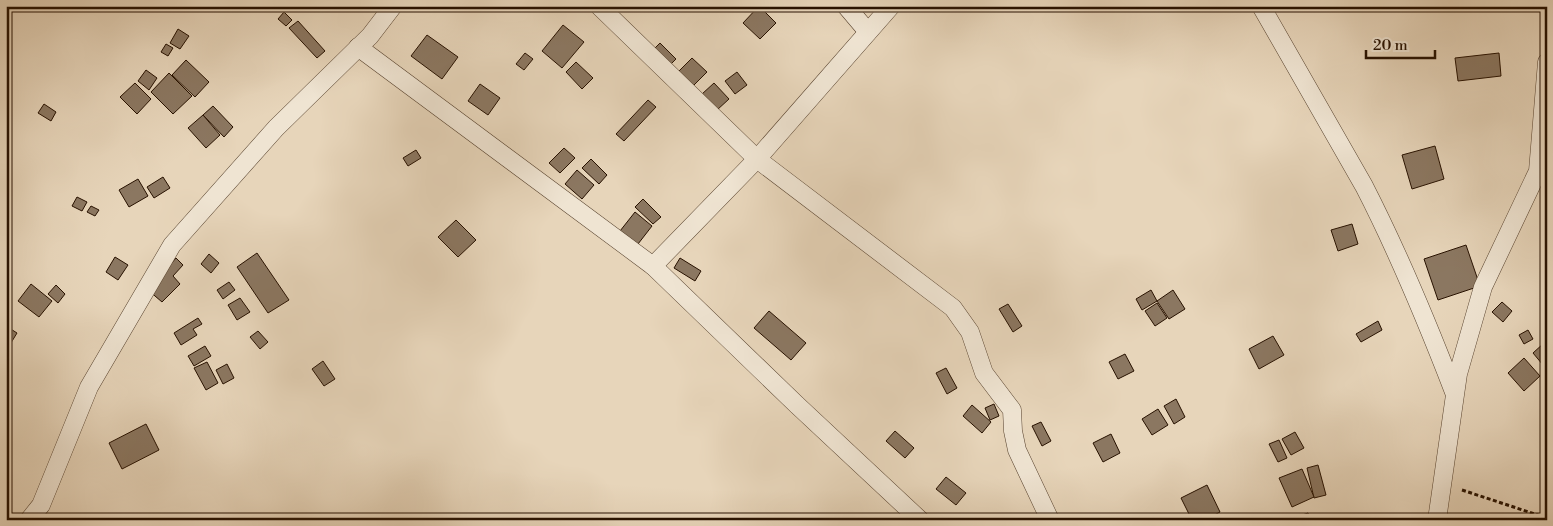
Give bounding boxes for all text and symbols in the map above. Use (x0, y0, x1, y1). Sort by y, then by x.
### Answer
scale bar (1366, 28, 1434, 60)
text: 20 m (1373, 36, 1408, 55)

